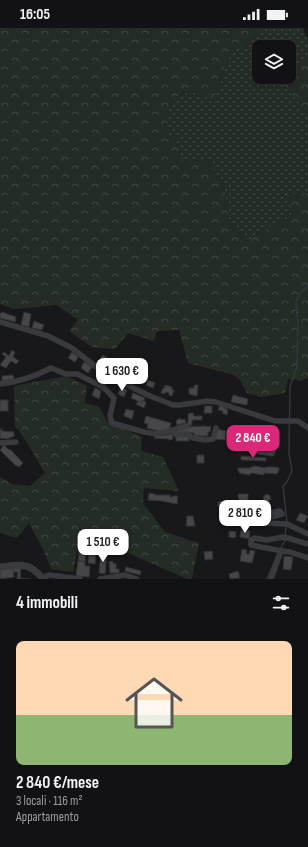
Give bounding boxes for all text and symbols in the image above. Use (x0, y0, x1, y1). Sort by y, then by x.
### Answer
text: 16:05 (20, 5, 50, 24)
map controls (252, 40, 296, 84)
button: layers (252, 40, 296, 84)
pin: 1 630 € (85, 358, 159, 392)
text: 1 630 € (105, 363, 139, 379)
pin: 2 840 € (216, 425, 290, 459)
text: 2 840 € (236, 430, 270, 446)
pin: 2 810 € (208, 500, 282, 534)
text: 2 810 € (228, 505, 262, 521)
pin: 1 510 € (66, 529, 140, 563)
text: 1 510 € (87, 534, 119, 550)
icon: filters (270, 592, 292, 614)
text: 4 immobili (16, 593, 78, 613)
icon: home (118, 667, 190, 739)
text: 2 840 €/mese (16, 773, 99, 793)
text: 3 locali · 116 m² (16, 793, 82, 809)
text: Appartamento (16, 809, 79, 825)

